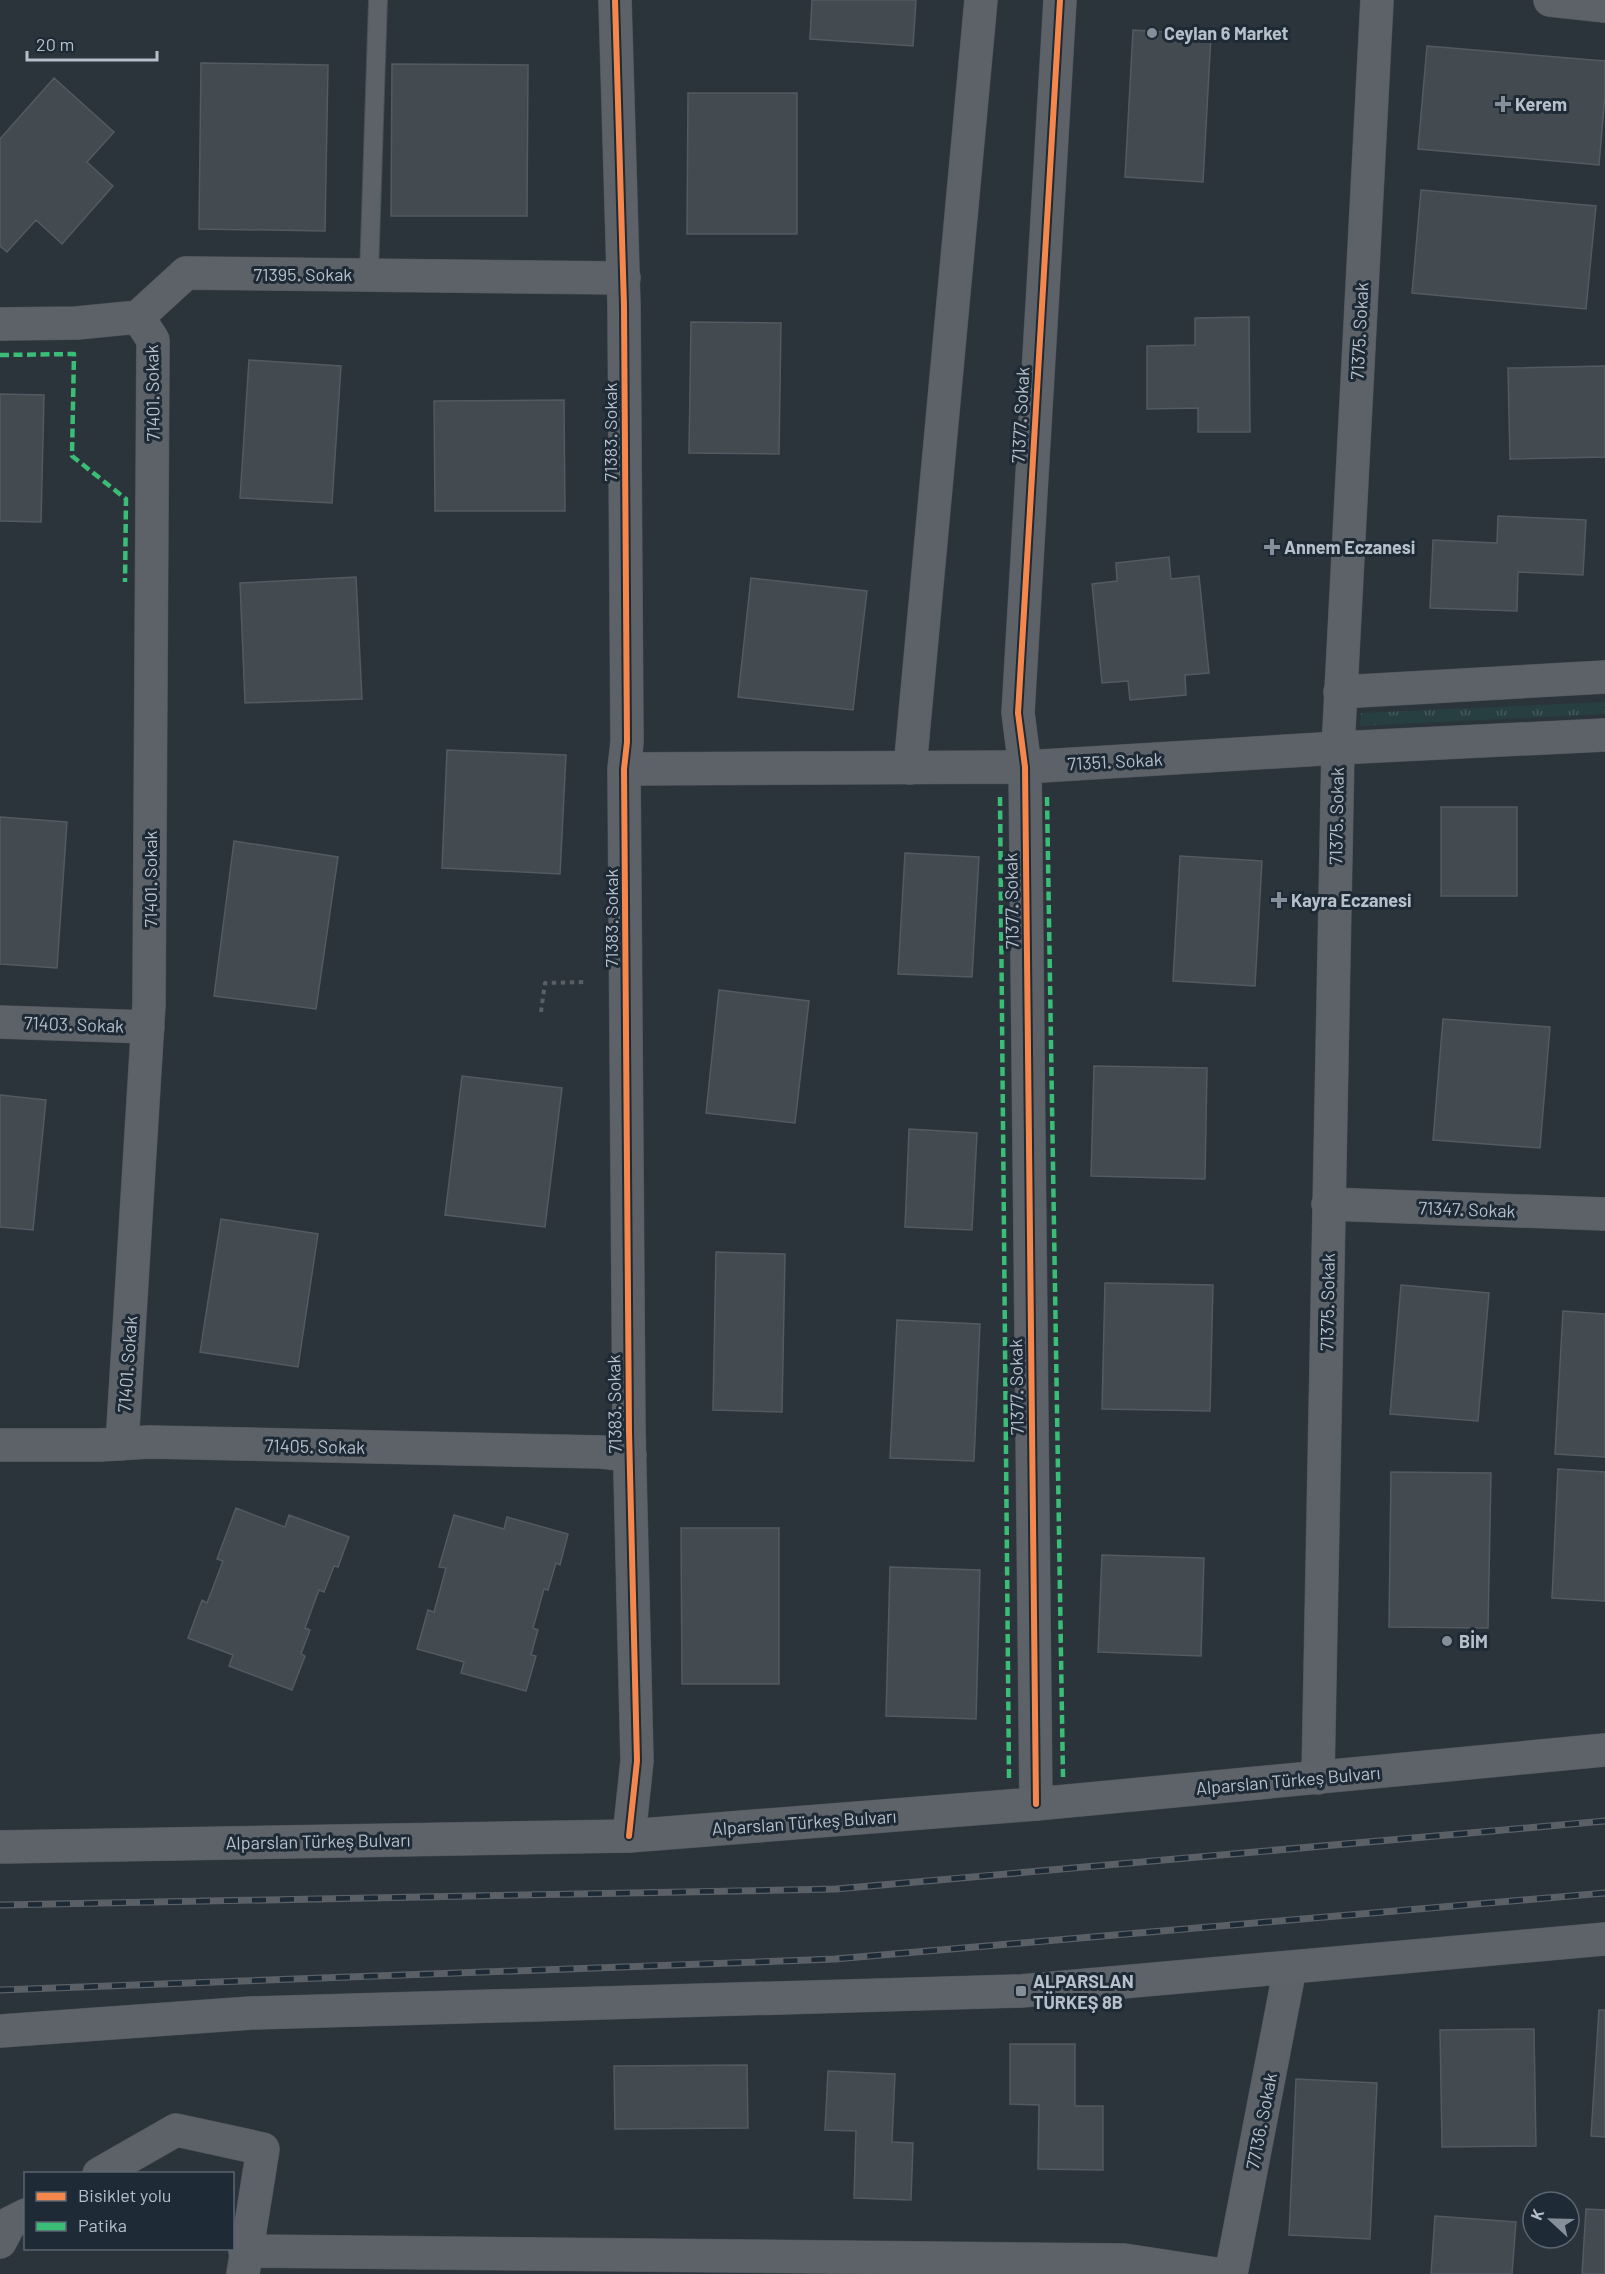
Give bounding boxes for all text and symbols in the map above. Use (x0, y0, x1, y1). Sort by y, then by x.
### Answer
place label: Ceylan 6 Market (1164, 22, 1289, 44)
scale bar (27, 24, 158, 62)
marker: Ceylan 6 Market (1145, 26, 1159, 40)
text: 20 m (36, 33, 74, 55)
place label: Kerem (1515, 93, 1567, 115)
marker: Kerem (1496, 97, 1510, 111)
street label: 71395. Sokak (254, 263, 352, 285)
street label: 71375. Sokak (1345, 282, 1373, 380)
street label: 71401. Sokak (140, 344, 164, 442)
street label: 71377. Sokak (1006, 366, 1034, 464)
street label: 71383. Sokak (599, 383, 621, 481)
place label: Annem Eczanesi (1284, 536, 1415, 558)
marker: Annem Eczanesi (1265, 540, 1279, 554)
street label: 71351. Sokak (1067, 748, 1163, 774)
street label: 71375. Sokak (1324, 767, 1348, 865)
street label: 71401. Sokak (139, 831, 161, 927)
street label: 71377. Sokak (999, 853, 1023, 949)
street label: 71383. Sokak (600, 869, 622, 967)
place label: Kayra Eczanesi (1291, 889, 1412, 911)
marker: Kayra Eczanesi (1272, 893, 1286, 907)
street label: 71403. Sokak (24, 1011, 124, 1037)
street label: 71347. Sokak (1418, 1196, 1516, 1222)
street label: 71375. Sokak (1315, 1253, 1339, 1351)
street label: 71401. Sokak (113, 1315, 141, 1413)
street label: 71377. Sokak (1004, 1339, 1028, 1435)
street label: 71383. Sokak (602, 1354, 626, 1454)
street label: 71405. Sokak (265, 1434, 365, 1458)
place label: BİM (1459, 1630, 1488, 1652)
marker: BİM (1440, 1634, 1454, 1648)
street label: Alparslan Türkeş Bulvarı (1195, 1761, 1381, 1799)
street label: Alparslan Türkeş Bulvarı (711, 1805, 897, 1839)
street label: Alparslan Türkeş Bulvarı (225, 1828, 411, 1854)
place label: ALPARSLAN TÜRKEŞ 8B (1033, 1970, 1134, 2013)
marker: ALPARSLAN TÜRKEŞ 8B (1014, 1984, 1028, 1998)
street label: 77136. Sokak (1241, 2071, 1281, 2171)
legend (24, 2172, 234, 2250)
text: Bisiklet yolu (78, 2184, 172, 2206)
north arrow (1521, 2190, 1581, 2250)
text: K (1526, 2206, 1547, 2222)
text: Patika (78, 2214, 127, 2236)

